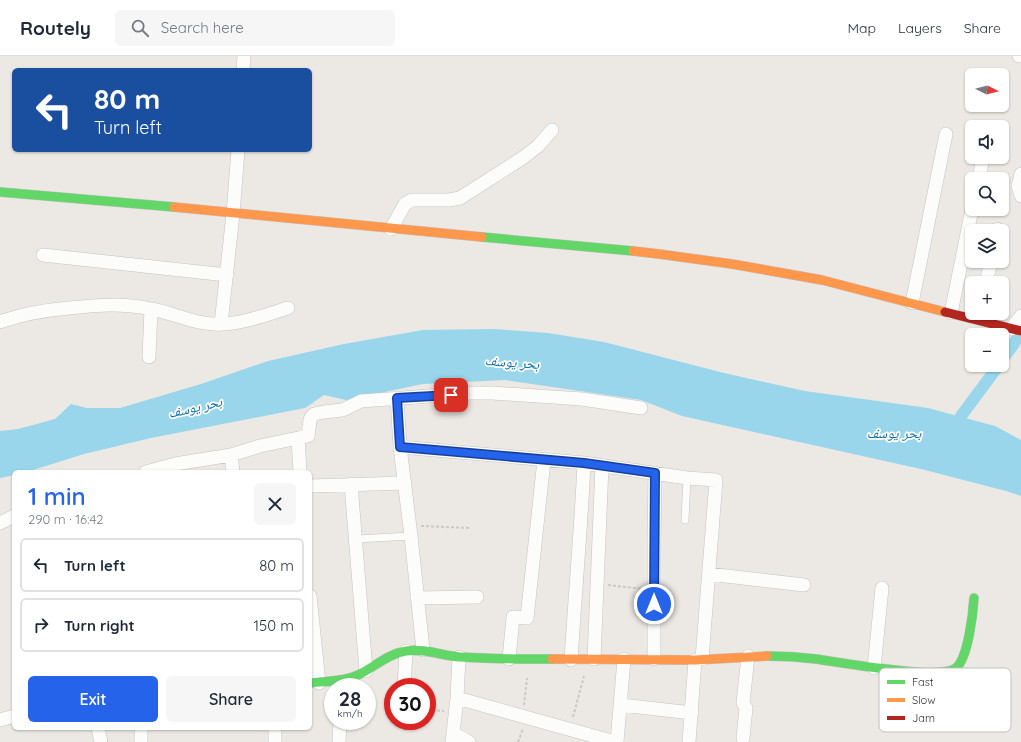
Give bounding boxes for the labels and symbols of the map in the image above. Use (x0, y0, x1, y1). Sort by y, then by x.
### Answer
north arrow (965, 68, 1009, 112)
water label: بحر يوسف (484, 351, 540, 373)
pin (434, 378, 468, 412)
water label: بحر يوسف (166, 392, 224, 422)
water label: بحر يوسف (867, 424, 921, 442)
position arrow (633, 583, 675, 625)
legend (879, 668, 1011, 732)
text: Fast (912, 675, 934, 689)
speed limit sign: 30 (384, 678, 436, 730)
text: Slow (912, 693, 936, 707)
text: Jam (912, 711, 935, 725)

